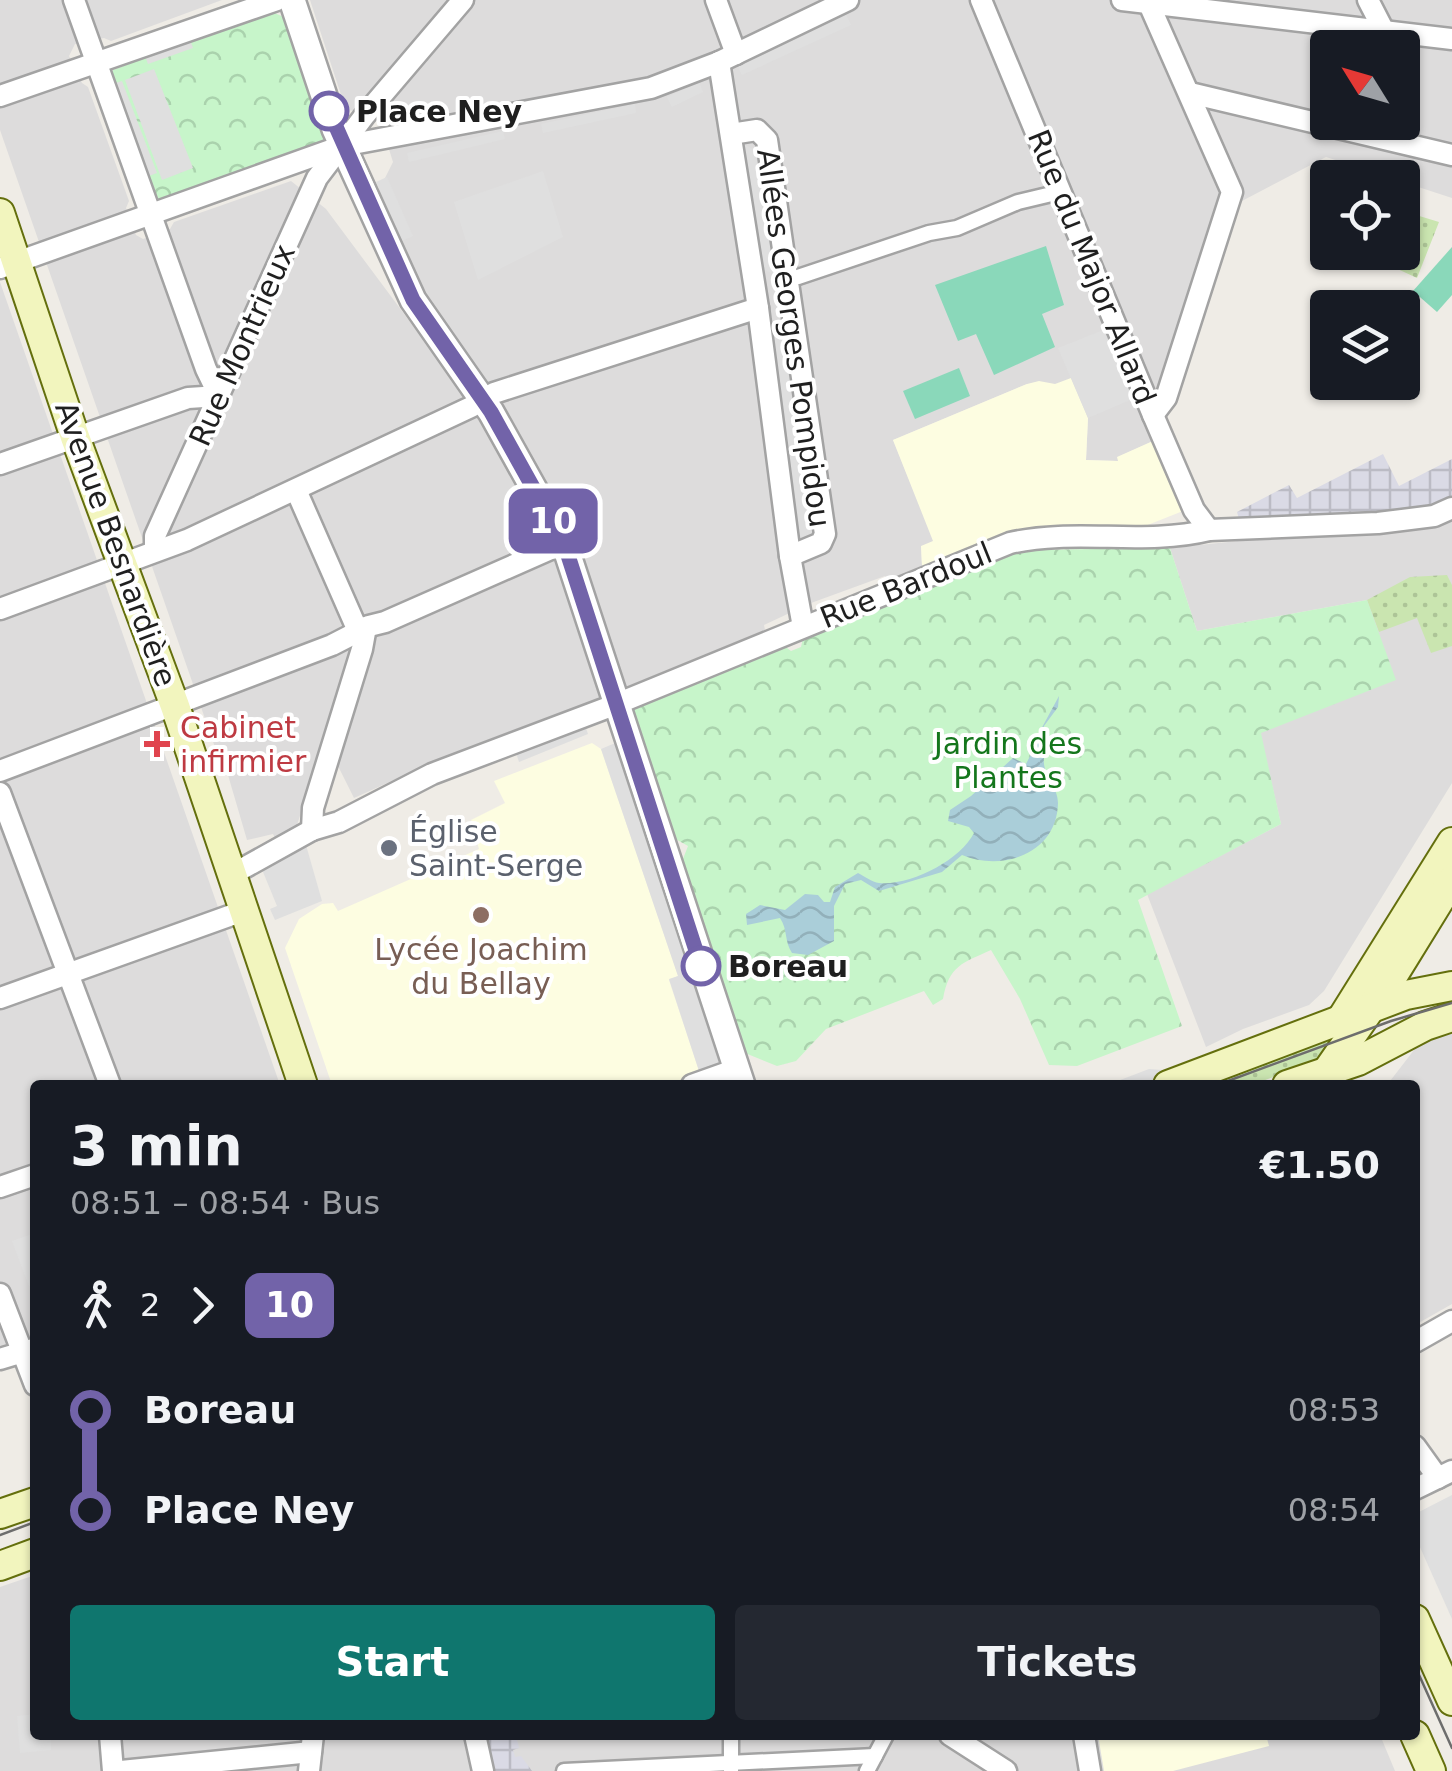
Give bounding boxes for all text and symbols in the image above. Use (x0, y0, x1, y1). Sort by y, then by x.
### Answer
north arrow (1310, 30, 1420, 140)
map controls (1310, 30, 1420, 400)
marker: Place Ney (310, 92, 348, 130)
place label: Place Ney (356, 94, 523, 129)
street label: Rue du Major Allard (1021, 124, 1163, 410)
street label: Allées Georges Pompidou (750, 146, 838, 530)
button: locate (1310, 160, 1420, 270)
street label: Rue Montrieux (182, 239, 302, 451)
button: layers (1310, 290, 1420, 400)
street label: Avenue Besnardière (48, 397, 184, 691)
line badge: 10 (508, 488, 598, 554)
text: 10 (529, 501, 577, 541)
street label: Rue Bardoul (815, 535, 997, 635)
place label: Cabinet infirmier (180, 710, 307, 779)
park label: Jardin des Plantes (932, 726, 1082, 795)
marker: Cabinet infirmier (144, 731, 170, 757)
place label: Église Saint-Serge (409, 814, 583, 883)
marker: Église Saint-Serge (378, 837, 400, 859)
marker: Lycée Joachim du Bellay (470, 904, 492, 926)
place label: Lycée Joachim du Bellay (374, 932, 588, 1001)
marker: Boreau (682, 947, 720, 985)
place label: Boreau (728, 949, 848, 984)
text: 3 min (70, 1114, 243, 1178)
text: €1.50 (1260, 1143, 1380, 1187)
text: 08:51 – 08:54 · Bus (70, 1184, 380, 1222)
icon: walk (70, 1278, 125, 1333)
icon: forward (175, 1278, 230, 1333)
text: 10 (265, 1285, 314, 1325)
text: 2 (140, 1286, 160, 1324)
text: Boreau (144, 1388, 296, 1432)
text: 08:53 (1288, 1391, 1380, 1429)
text: Place Ney (144, 1488, 354, 1532)
text: 08:54 (1288, 1491, 1380, 1529)
button: Start (70, 1605, 715, 1720)
button: Tickets (735, 1605, 1380, 1720)

